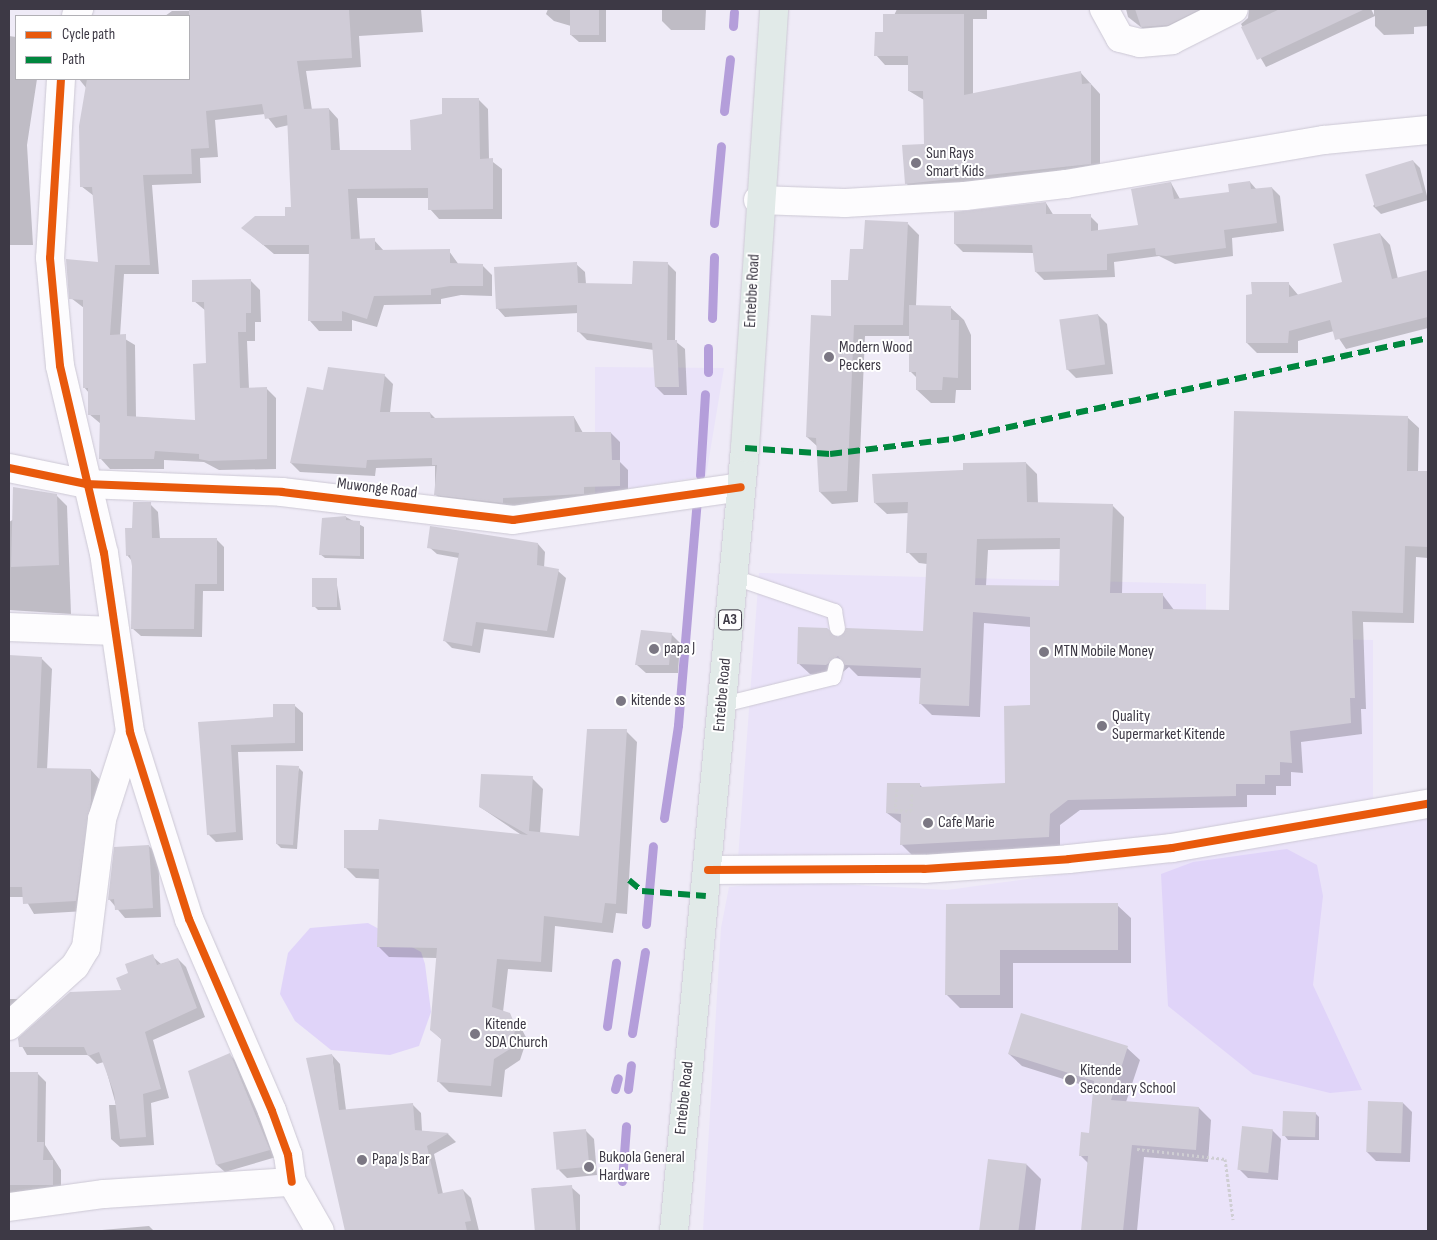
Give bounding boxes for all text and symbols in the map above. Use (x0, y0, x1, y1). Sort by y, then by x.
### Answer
legend (15, 15, 190, 80)
text: Cycle path (62, 25, 115, 44)
text: Path (62, 50, 85, 69)
place label: Sun Rays Smart Kids (926, 144, 984, 182)
marker: Sun Rays Smart Kids (910, 157, 922, 169)
street label: Entebbe Road (741, 254, 765, 328)
place label: Modern Wood Peckers (839, 338, 912, 376)
marker: Modern Wood Peckers (823, 351, 835, 363)
street label: Muwonge Road (336, 475, 418, 503)
road number: A3 (718, 608, 742, 632)
place label: papa J (664, 639, 695, 659)
place label: MTN Mobile Money (1054, 642, 1154, 662)
marker: papa J (648, 643, 660, 655)
marker: MTN Mobile Money (1038, 646, 1050, 658)
street label: Entebbe Road (710, 657, 736, 733)
place label: kitende ss (631, 691, 685, 711)
marker: kitende ss (615, 695, 627, 707)
place label: Quality Supermarket Kitende (1112, 707, 1225, 745)
marker: Quality Supermarket Kitende (1096, 720, 1108, 732)
place label: Cafe Marie (938, 813, 995, 833)
marker: Cafe Marie (922, 817, 934, 829)
place label: Kitende SDA Church (485, 1015, 548, 1053)
marker: Kitende SDA Church (469, 1028, 481, 1040)
street label: Entebbe Road (672, 1060, 698, 1136)
place label: Kitende Secondary School (1080, 1061, 1176, 1099)
marker: Kitende Secondary School (1064, 1074, 1076, 1086)
place label: Bukoola General Hardware (599, 1148, 685, 1186)
place label: Papa Js Bar (372, 1150, 430, 1170)
marker: Papa Js Bar (356, 1154, 368, 1166)
marker: Bukoola General Hardware (583, 1161, 595, 1173)

